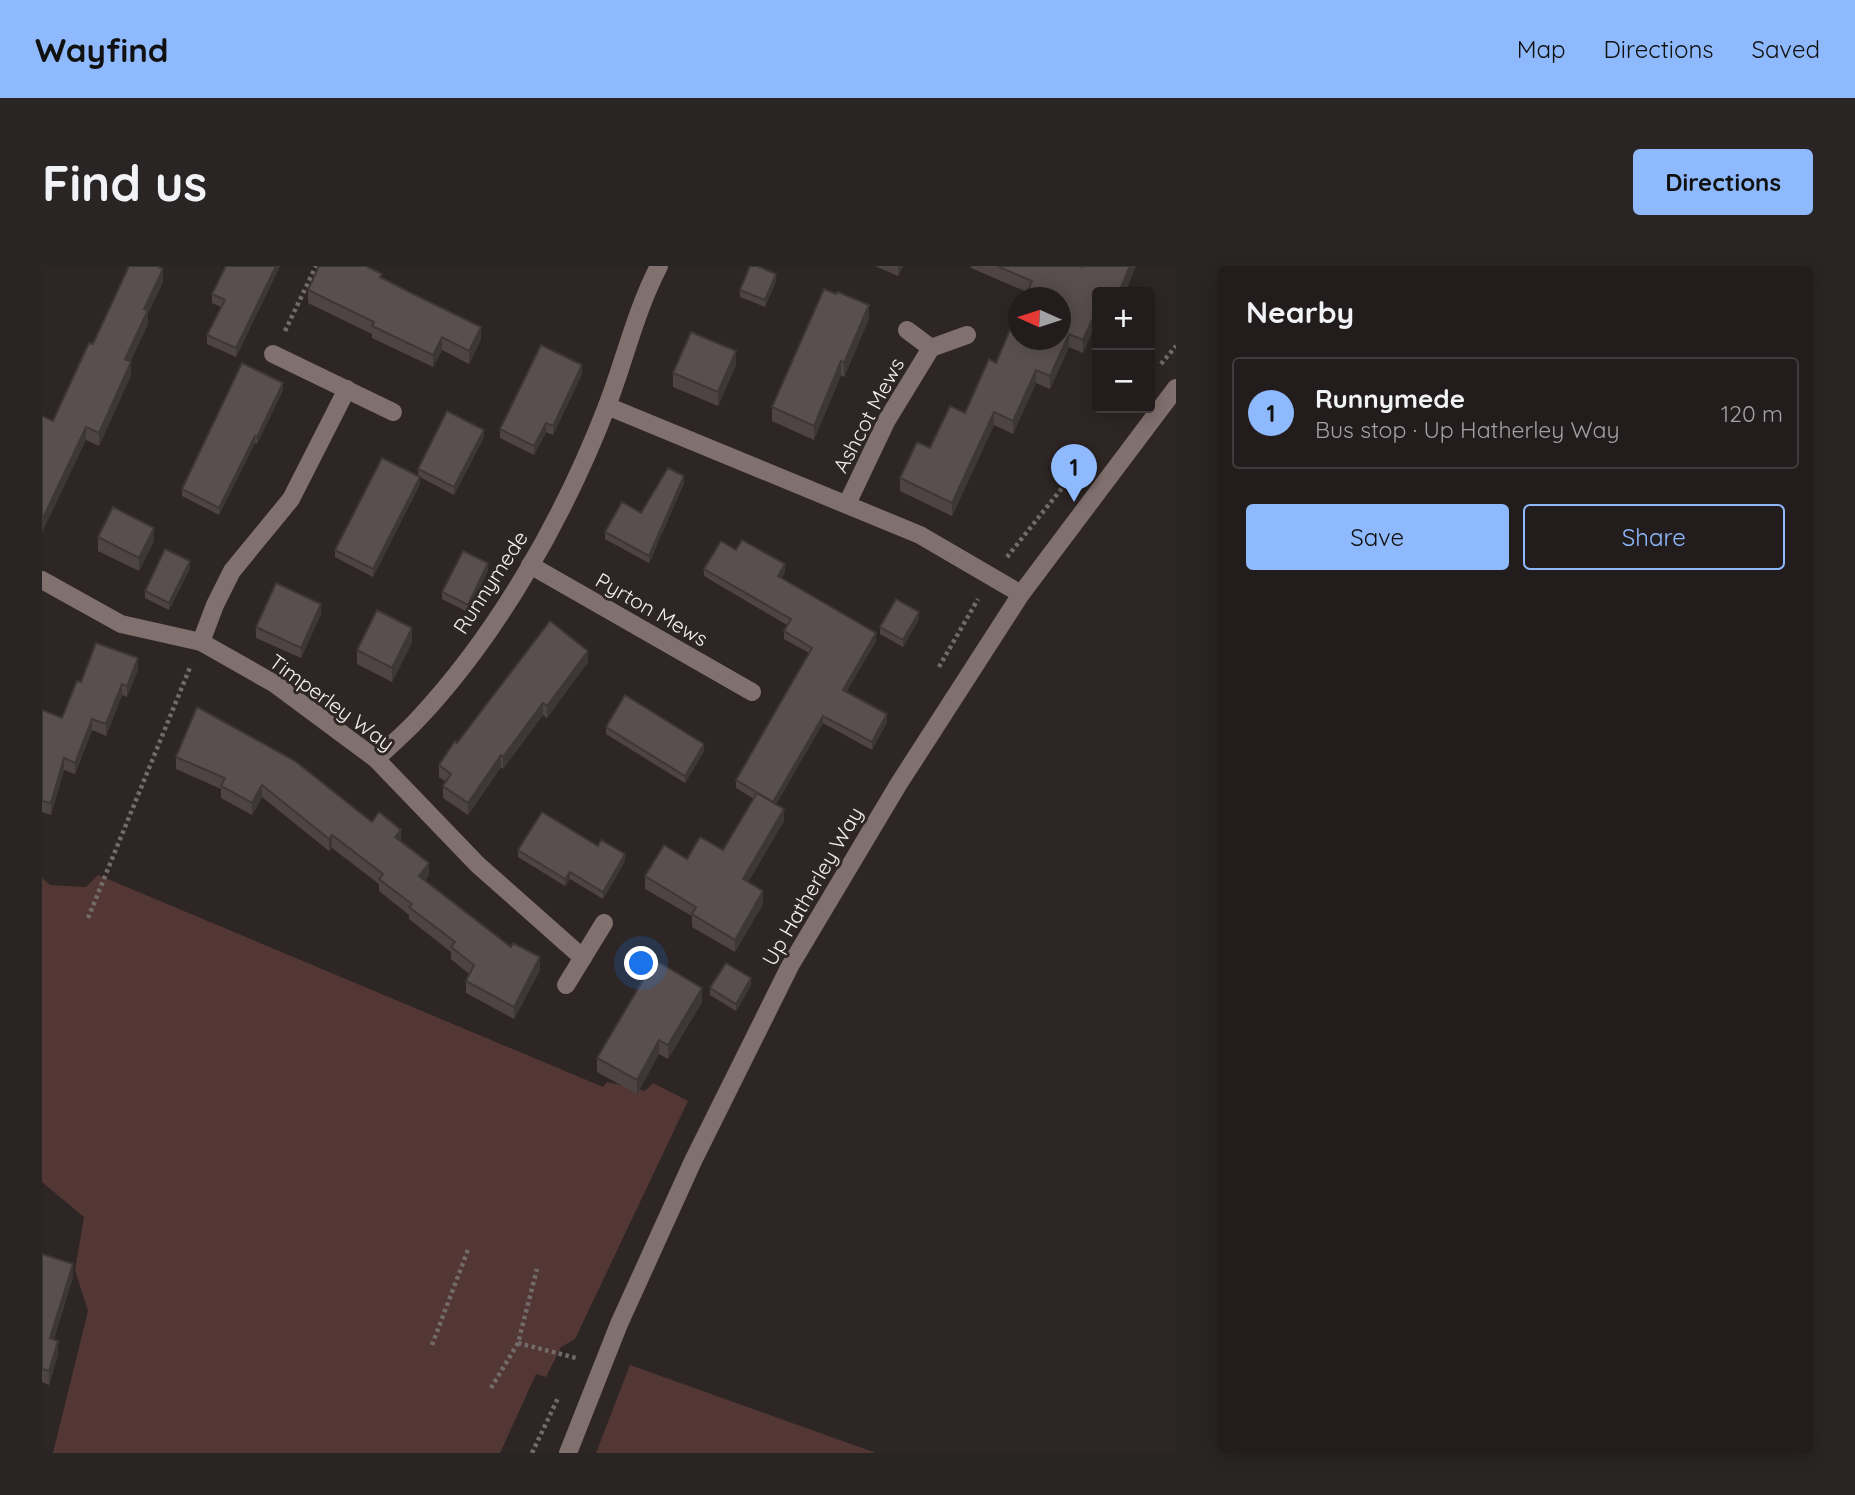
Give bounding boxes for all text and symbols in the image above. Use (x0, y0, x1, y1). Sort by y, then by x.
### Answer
text: Wayfind (35, 29, 169, 70)
text: Map (1517, 34, 1566, 64)
text: Directions (1604, 34, 1714, 64)
text: Saved (1752, 34, 1820, 64)
button: Directions (1633, 149, 1813, 215)
text: Find us (42, 152, 207, 213)
north arrow (1008, 287, 1071, 350)
map controls (1092, 287, 1155, 413)
button: + (1092, 287, 1155, 350)
text: Nearby (1246, 293, 1354, 331)
button: − (1092, 350, 1155, 413)
street label: Ashcot Mews (827, 353, 909, 477)
text: Runnymede (1315, 382, 1465, 415)
text: 1 (1267, 399, 1275, 428)
text: 120 m (1721, 399, 1783, 428)
text: Bus stop · Up Hatherley Way (1315, 415, 1620, 444)
pin: 1 (1051, 444, 1097, 502)
button: Save (1246, 504, 1509, 570)
button: Share (1523, 504, 1785, 570)
street label: Runnymede (447, 526, 533, 638)
street label: Pyrton Mews (591, 566, 713, 652)
street label: Timperley Way (265, 648, 399, 756)
street label: Up Hatherley Way (756, 802, 868, 970)
your location (624, 946, 658, 980)

